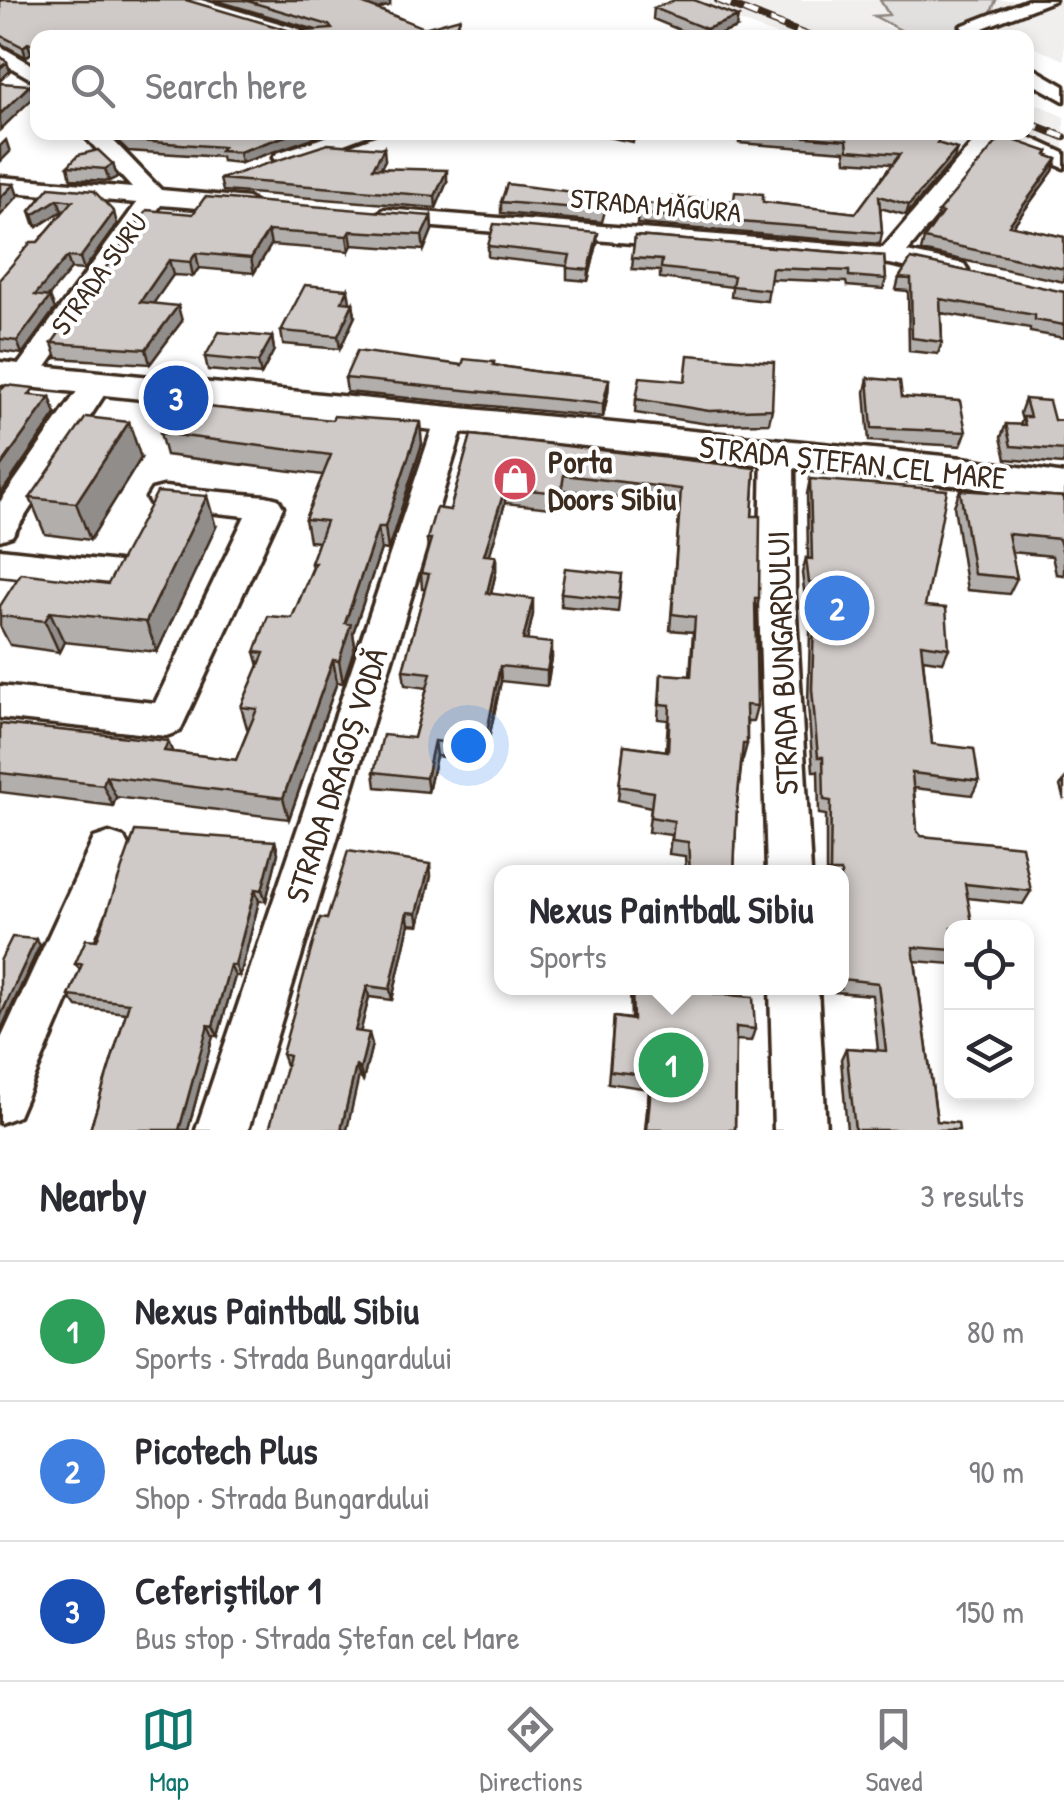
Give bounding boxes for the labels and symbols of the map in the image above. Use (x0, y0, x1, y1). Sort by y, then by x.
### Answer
street label: STRADA MĂGURA (569, 179, 743, 231)
street label: STRADA SURU (42, 205, 156, 343)
pin: 3 (144, 360, 208, 436)
street label: STRADA ȘTEFAN CEL MARE (698, 425, 1008, 499)
place label: Porta Doors Sibiu (548, 440, 676, 520)
shop icon: Porta Doors Sibiu (492, 456, 538, 502)
street label: STRADA BUNGARDULUI (756, 530, 808, 796)
pin: 2 (804, 570, 870, 646)
street label: STRADA DRAGOȘ VODĂ (275, 642, 398, 908)
your location (443, 720, 494, 771)
pin: 1 (638, 1028, 704, 1102)

